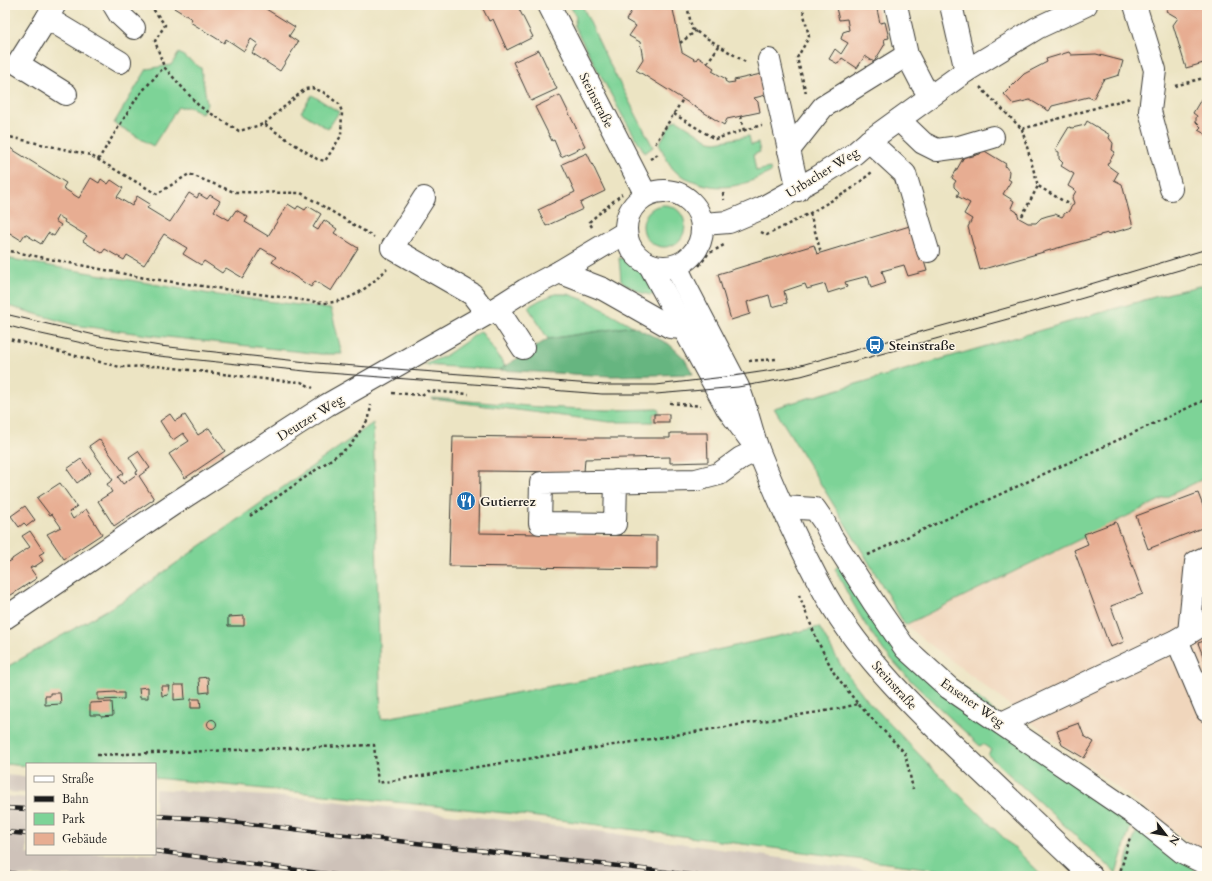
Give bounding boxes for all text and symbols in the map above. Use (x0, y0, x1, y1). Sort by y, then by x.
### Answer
street label: Steinstraße (574, 70, 618, 131)
street label: Urbacher Weg (783, 143, 863, 202)
bus stop icon: Steinstraße (864, 334, 886, 356)
place label: Steinstraße (889, 337, 955, 355)
street label: Deutzer Weg (274, 390, 348, 445)
restaurant icon: Gutierrez (455, 490, 477, 512)
place label: Gutierrez (480, 493, 536, 511)
street label: Steinstraße (867, 657, 921, 714)
street label: Ensener Weg (937, 674, 1009, 732)
legend (26, 763, 156, 855)
text: Straße (62, 771, 94, 787)
text: Bahn (62, 791, 89, 807)
text: Park (62, 811, 86, 827)
north arrow (1146, 815, 1186, 855)
text: Gebäude (62, 831, 107, 847)
text: N (1165, 832, 1183, 848)

